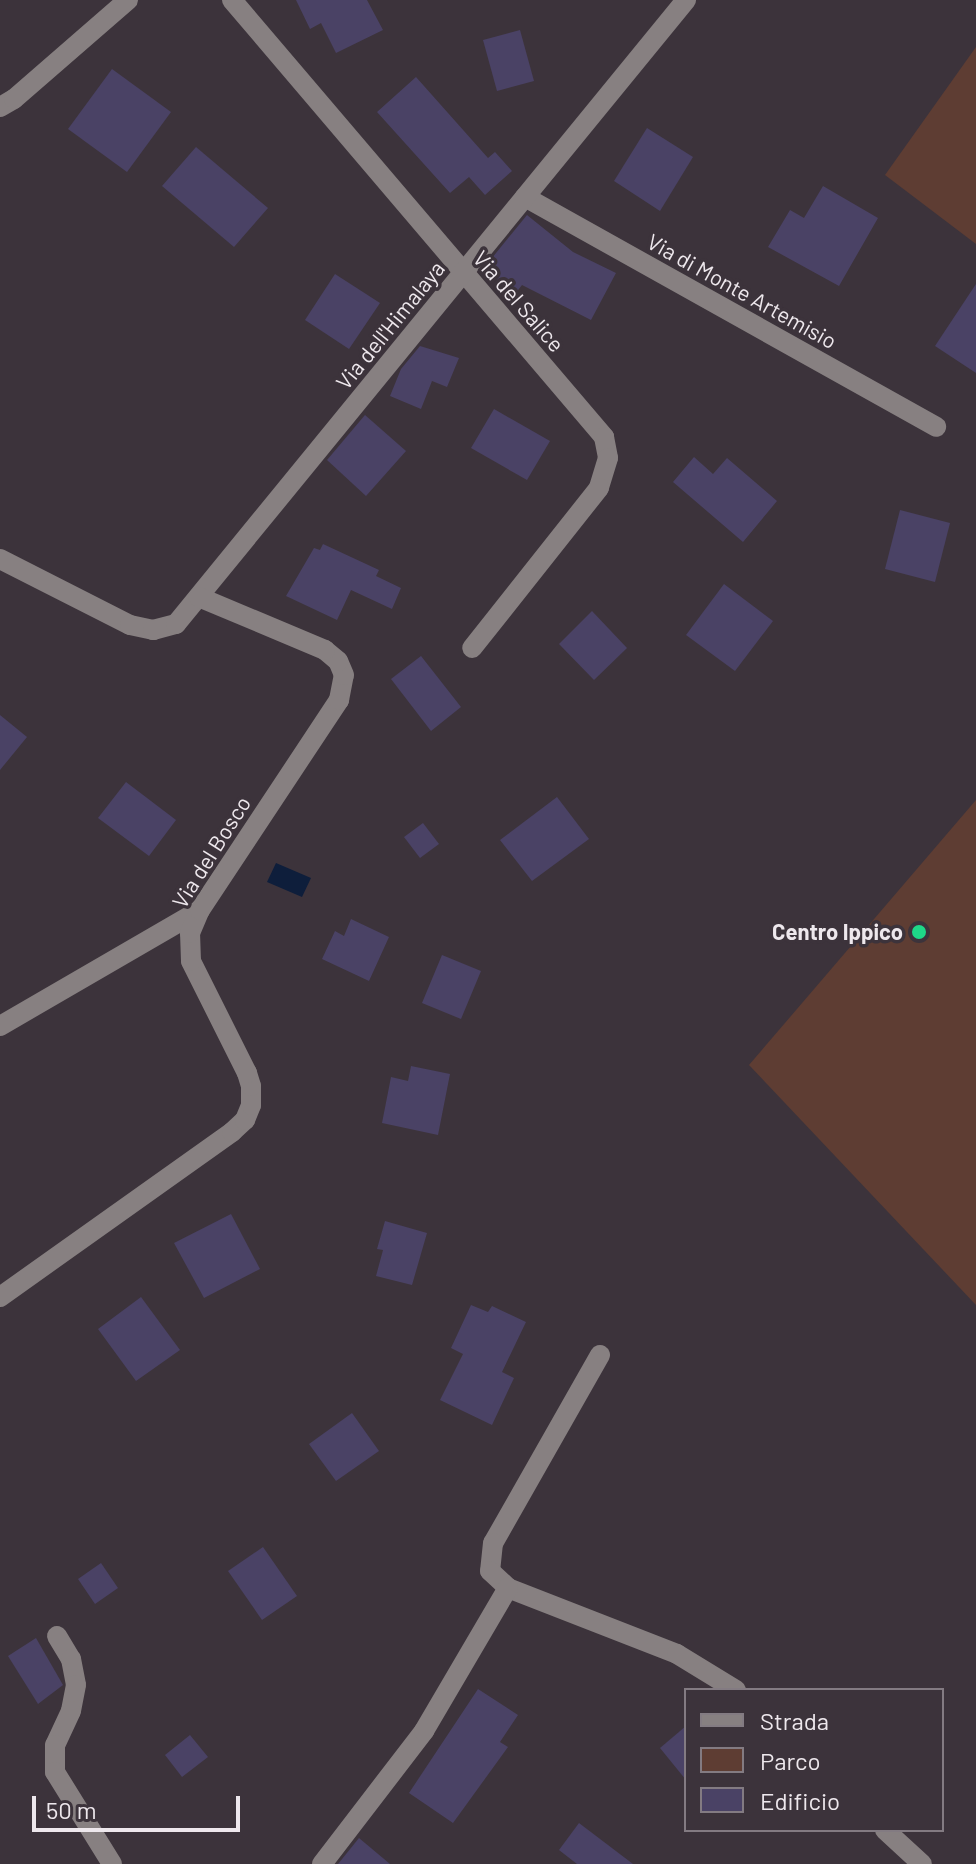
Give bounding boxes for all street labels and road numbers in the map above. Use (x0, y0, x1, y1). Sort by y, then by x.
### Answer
street label: Via di Monte Artemisio (643, 228, 841, 354)
street label: Via del Salice (468, 245, 570, 357)
street label: Via dell'Himalaya (330, 255, 450, 395)
street label: Via del Bosco (166, 791, 256, 913)

